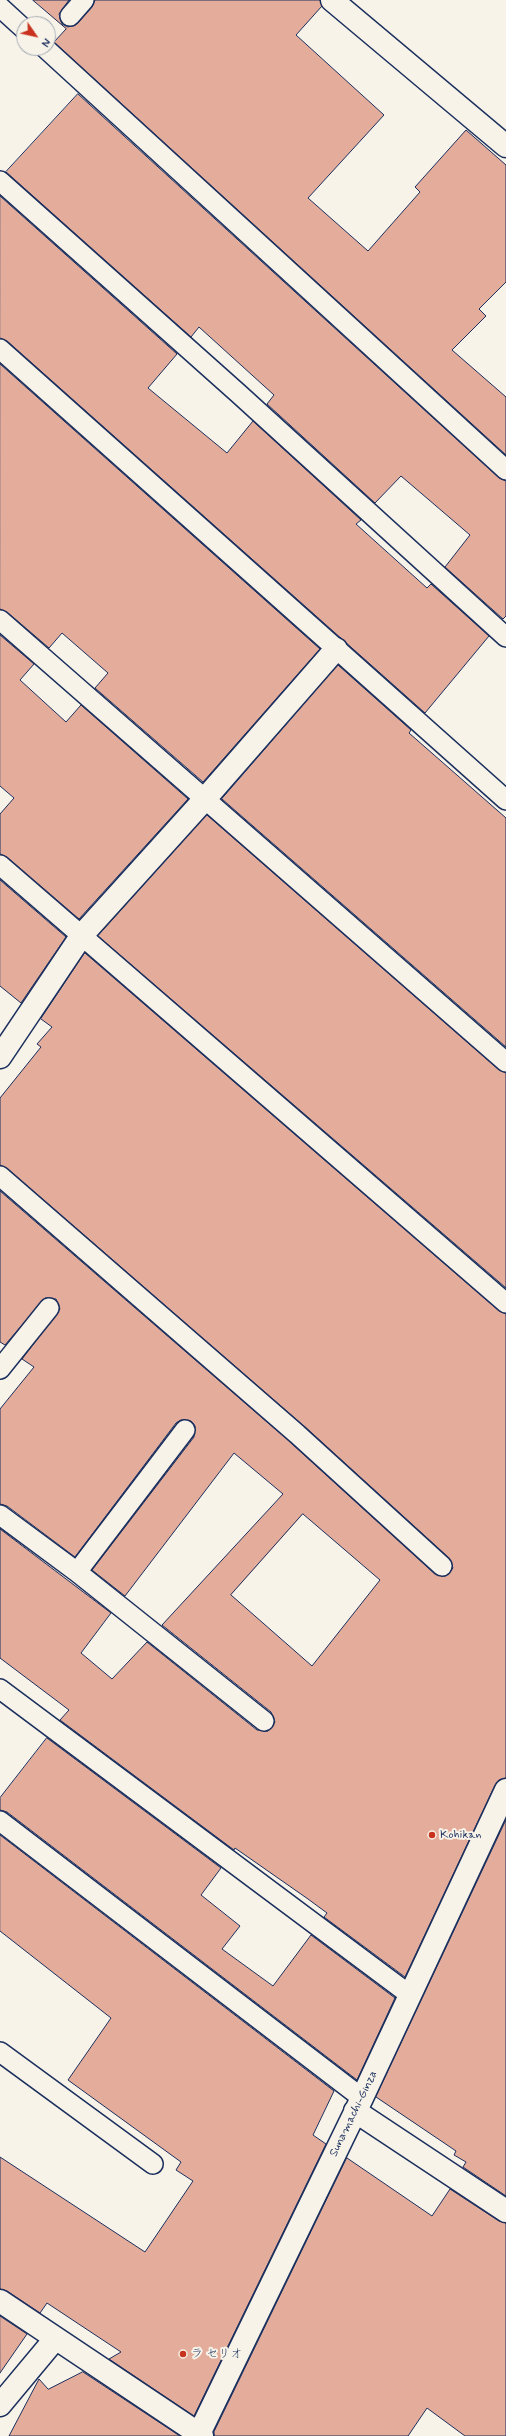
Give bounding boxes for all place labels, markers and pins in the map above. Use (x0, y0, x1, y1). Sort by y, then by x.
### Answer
place label: Kohikan (440, 1828, 482, 1842)
marker: Kohikan (427, 1830, 437, 1840)
place label: ラ セリオ (191, 2347, 242, 2361)
marker: ラ セリオ (178, 2349, 188, 2359)

